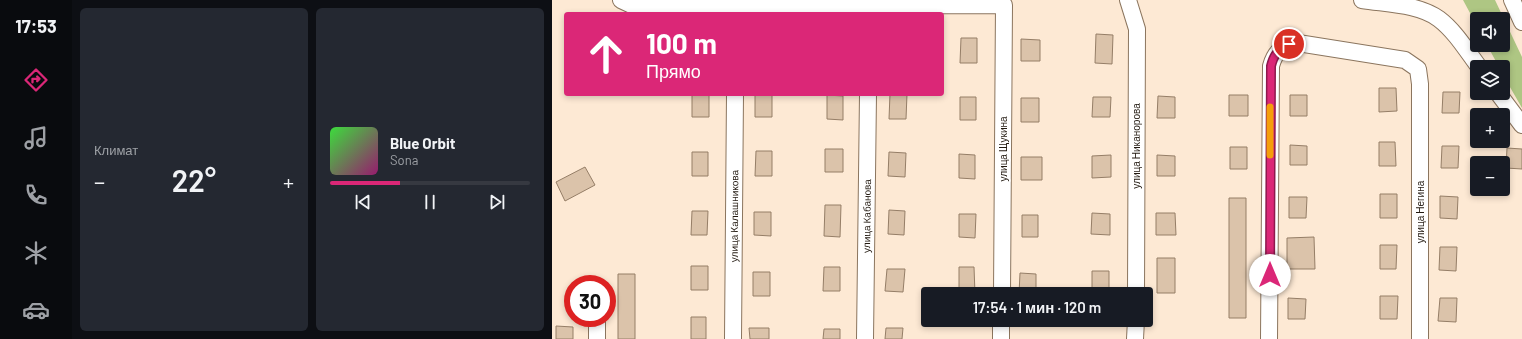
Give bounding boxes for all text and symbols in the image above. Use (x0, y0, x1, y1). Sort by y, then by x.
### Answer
map controls (1470, 12, 1510, 196)
button: sound (1470, 12, 1510, 52)
text: 17:53 (15, 15, 57, 37)
text: 100 m (646, 26, 717, 60)
pin (1272, 27, 1306, 61)
icon: ahead (580, 28, 632, 80)
icon: arrive (1278, 33, 1300, 55)
text: Прямо (646, 60, 701, 82)
button: layers (1470, 60, 1510, 100)
icon: directions (22, 66, 50, 94)
street label: улица Никанорова (1130, 103, 1142, 189)
button: + (1470, 108, 1510, 148)
street label: улица Щукина (997, 116, 1009, 182)
icon: music (22, 124, 50, 152)
text: Blue Orbit (390, 134, 455, 152)
text: Климат (94, 142, 138, 158)
text: Sona (390, 152, 418, 168)
button: − (1470, 156, 1510, 196)
text: 22° (172, 162, 216, 198)
text: − (94, 168, 105, 194)
text: + (283, 168, 294, 194)
street label: улица Калашникова (728, 169, 740, 262)
street label: улица Кабанова (860, 179, 873, 253)
street label: улица Негина (1414, 180, 1426, 243)
icon: phone (22, 181, 50, 209)
icon: previous (352, 191, 374, 213)
icon: pause (419, 191, 441, 213)
icon: next (486, 191, 508, 213)
icon: climate (22, 239, 50, 267)
position arrow (1249, 254, 1291, 296)
speed limit sign: 30 (564, 275, 616, 327)
icon: car (22, 296, 50, 324)
text: 17:54 · 1 мин · 120 m (973, 298, 1101, 316)

